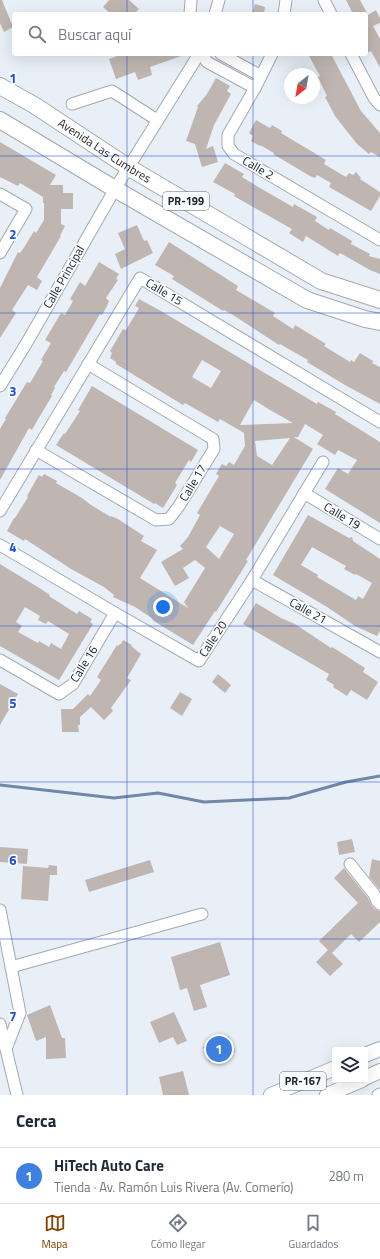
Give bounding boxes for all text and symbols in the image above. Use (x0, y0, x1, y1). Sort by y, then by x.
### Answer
search box (12, 12, 368, 56)
icon: search (26, 23, 48, 45)
text: Buscar aquí (58, 23, 131, 46)
text: 1 (9, 68, 17, 88)
north arrow (284, 68, 320, 104)
street label: Avenida Las Cumbres (54, 113, 155, 188)
street label: Calle 2 (239, 151, 278, 184)
road number: PR-199 (163, 192, 209, 210)
text: 2 (9, 224, 17, 244)
street label: Calle Principal (38, 242, 89, 312)
street label: Calle 15 (142, 273, 187, 310)
text: 3 (9, 381, 17, 401)
street label: Calle 17 (174, 461, 211, 505)
street label: Calle 19 (320, 497, 365, 534)
text: 4 (9, 537, 17, 557)
street label: Calle 21 (286, 593, 330, 629)
your location (153, 597, 173, 617)
street label: Calle 20 (194, 616, 232, 661)
street label: Calle 16 (65, 641, 102, 686)
text: 5 (9, 693, 17, 713)
text: 6 (9, 850, 17, 870)
text: 7 (9, 1006, 17, 1026)
pin: 1 (206, 1034, 232, 1064)
map controls (332, 1047, 368, 1083)
button: layers (332, 1047, 368, 1083)
road number: PR-167 (280, 1072, 326, 1090)
text: Cerca (16, 1108, 56, 1134)
text: HiTech Auto Care (54, 1154, 164, 1177)
text: 1 (25, 1166, 33, 1186)
text: 280 m (328, 1166, 364, 1186)
text: Tienda · Av. Ramón Luis Rivera (Av. Comerío) (54, 1177, 294, 1197)
tab: Mapa (42, 1212, 68, 1252)
tab: Cómo llegar (151, 1212, 205, 1252)
tab: Guardados (289, 1212, 338, 1252)

